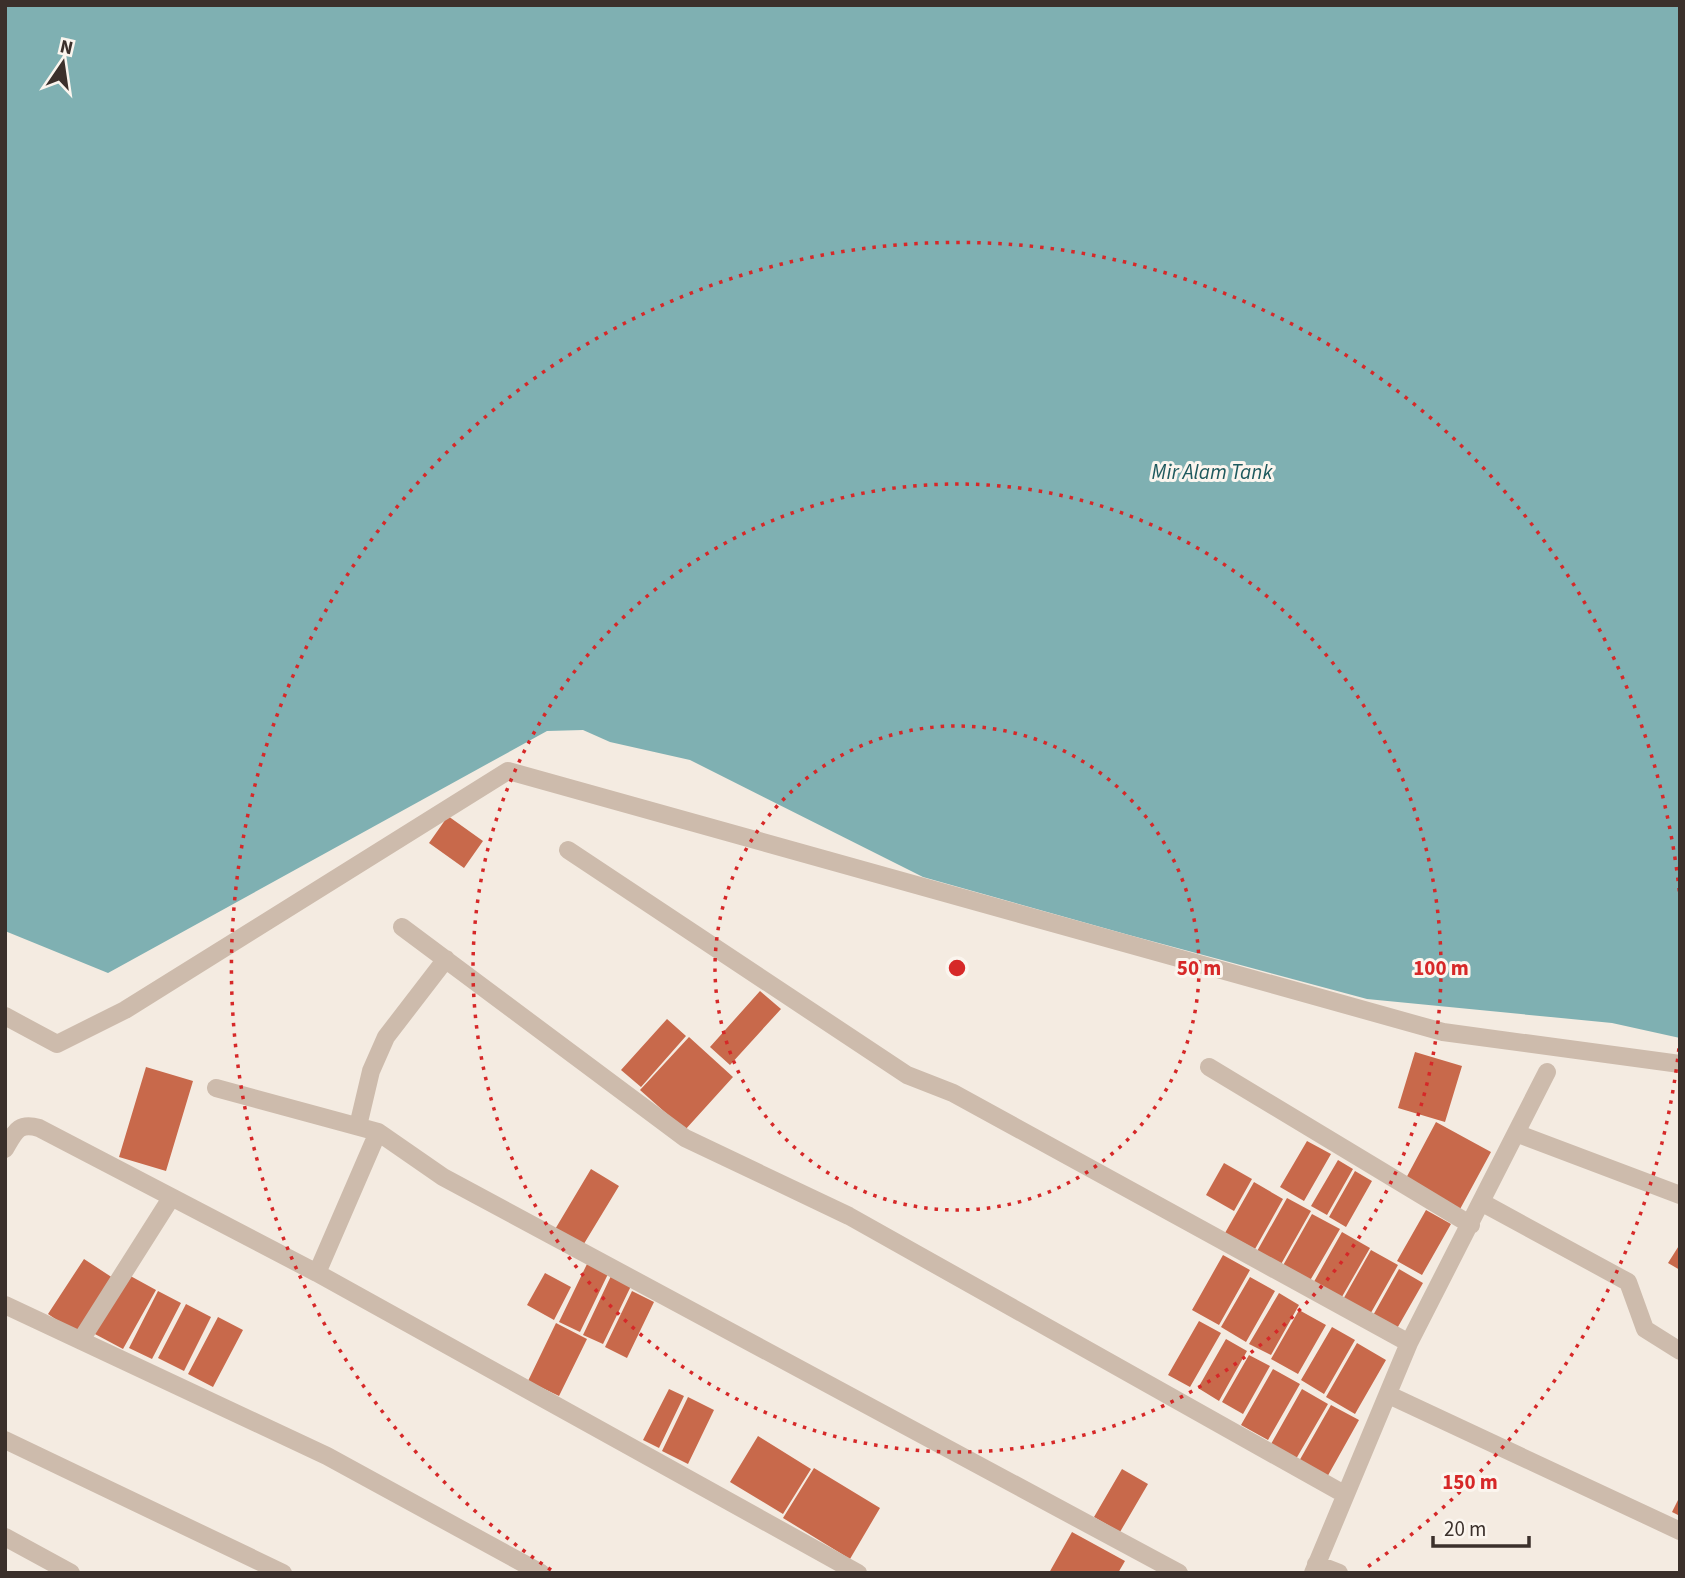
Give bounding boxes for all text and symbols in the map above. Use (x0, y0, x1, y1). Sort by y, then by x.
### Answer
north arrow (28, 28, 98, 98)
text: N (57, 33, 76, 62)
water label: Mir Alam Tank (1152, 457, 1273, 487)
text: 50 m (1177, 953, 1221, 983)
text: 100 m (1413, 953, 1469, 983)
centre of rings (945, 956, 969, 980)
text: 150 m (1442, 1467, 1498, 1497)
scale bar (1433, 1504, 1529, 1548)
text: 20 m (1444, 1514, 1486, 1544)

